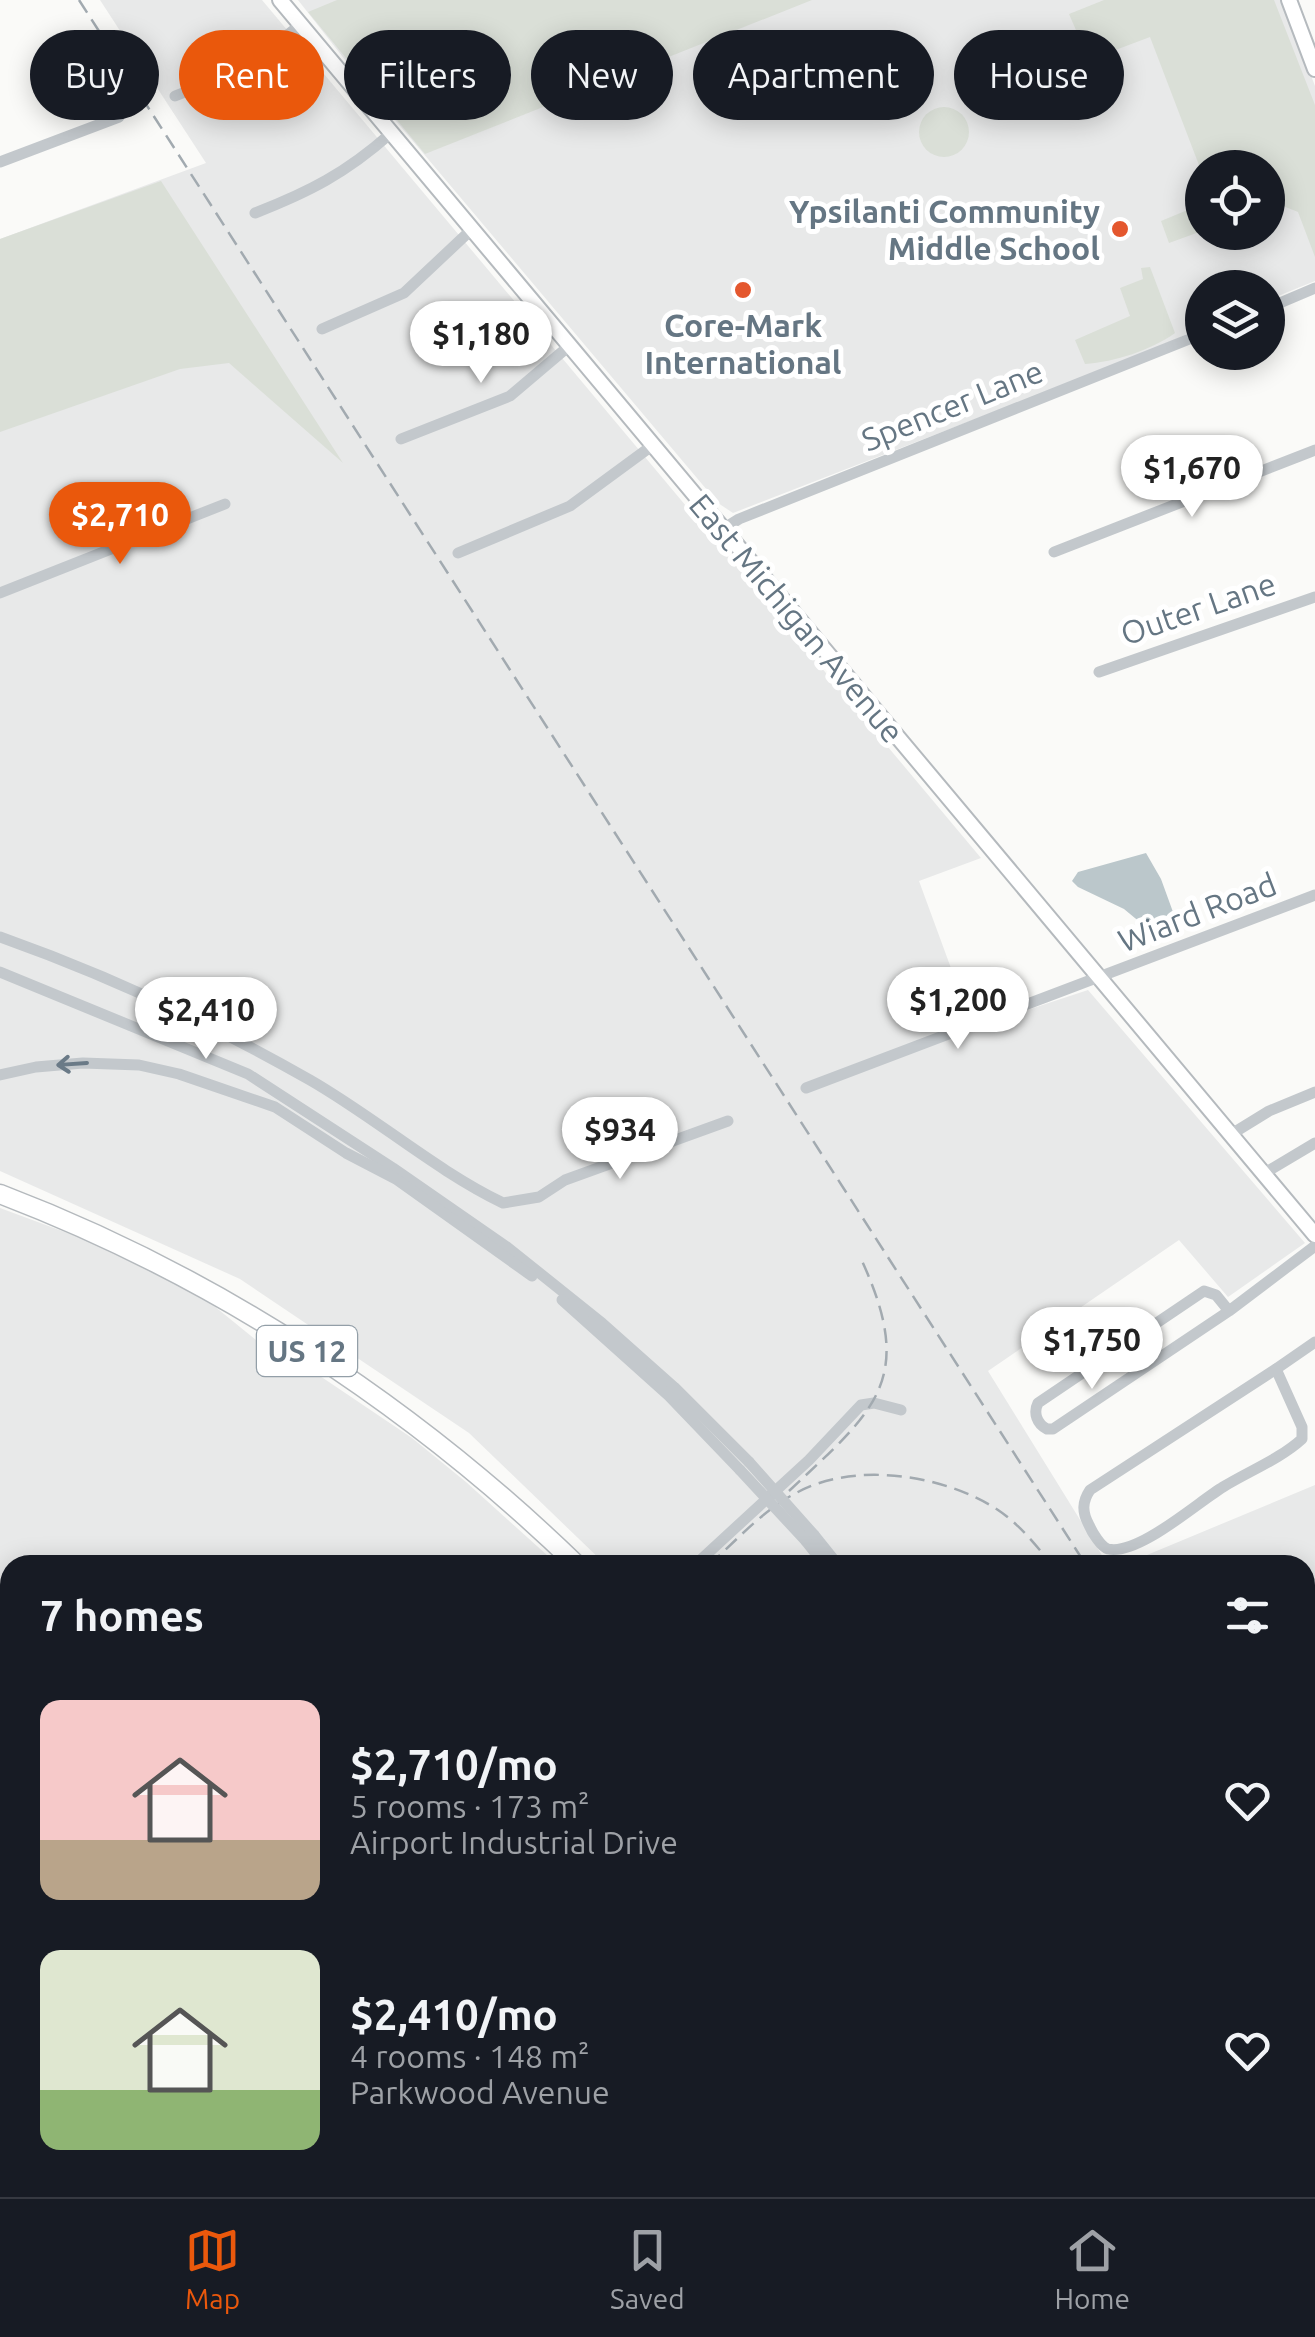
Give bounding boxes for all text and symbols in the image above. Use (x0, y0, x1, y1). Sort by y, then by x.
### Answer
chip: Buy (30, 30, 159, 120)
chip: Rent (179, 30, 324, 120)
chip: Filters (344, 30, 511, 120)
chip: New (531, 30, 673, 120)
chip: Apartment (693, 30, 934, 120)
chip: House (954, 30, 1124, 120)
map controls (1185, 150, 1285, 370)
button: locate (1185, 150, 1285, 250)
place label: Ypsilanti Community Middle School (789, 193, 1100, 266)
marker: Ypsilanti Community Middle School (1109, 218, 1131, 240)
button: layers (1185, 270, 1285, 370)
marker: Core-Mark International (732, 279, 754, 301)
pin: $1,180 (400, 301, 562, 386)
place label: Core-Mark International (644, 307, 842, 380)
text: $1,180 (432, 315, 530, 351)
street label: Spencer Lane (856, 352, 1048, 458)
pin: $1,670 (1111, 435, 1273, 520)
text: $1,670 (1143, 449, 1241, 485)
pin: $2,710 (39, 482, 201, 567)
street label: East Michigan Avenue (683, 487, 911, 749)
text: $2,710 (71, 496, 169, 532)
street label: Outer Lane (1116, 565, 1280, 651)
street label: Wiard Road (1113, 865, 1281, 959)
pin: $1,200 (877, 967, 1039, 1052)
pin: $2,410 (125, 977, 287, 1062)
text: $1,200 (909, 981, 1007, 1017)
text: $2,410 (157, 991, 255, 1027)
one-way arrow (56, 1055, 88, 1074)
pin: $934 (561, 1097, 679, 1182)
text: $934 (584, 1111, 656, 1147)
pin: $1,750 (1011, 1307, 1173, 1392)
text: $1,750 (1043, 1321, 1141, 1357)
road number: US 12 (257, 1326, 357, 1376)
icon: filters (1220, 1588, 1275, 1643)
text: 7 homes (40, 1592, 204, 1639)
icon: home (120, 1740, 240, 1860)
text: $2,710/mo (350, 1741, 558, 1788)
icon: heart (1220, 1773, 1275, 1828)
text: 5 rooms · 173 m² (350, 1788, 590, 1824)
text: Airport Industrial Drive (350, 1824, 678, 1860)
icon: home (120, 1990, 240, 2110)
text: $2,410/mo (350, 1991, 558, 2038)
icon: heart (1220, 2023, 1275, 2078)
text: 4 rooms · 148 m² (350, 2038, 590, 2074)
text: Parkwood Avenue (350, 2074, 610, 2110)
tab: Map (185, 2223, 240, 2314)
tab: Saved (610, 2223, 685, 2314)
tab: Home (1054, 2223, 1130, 2314)

